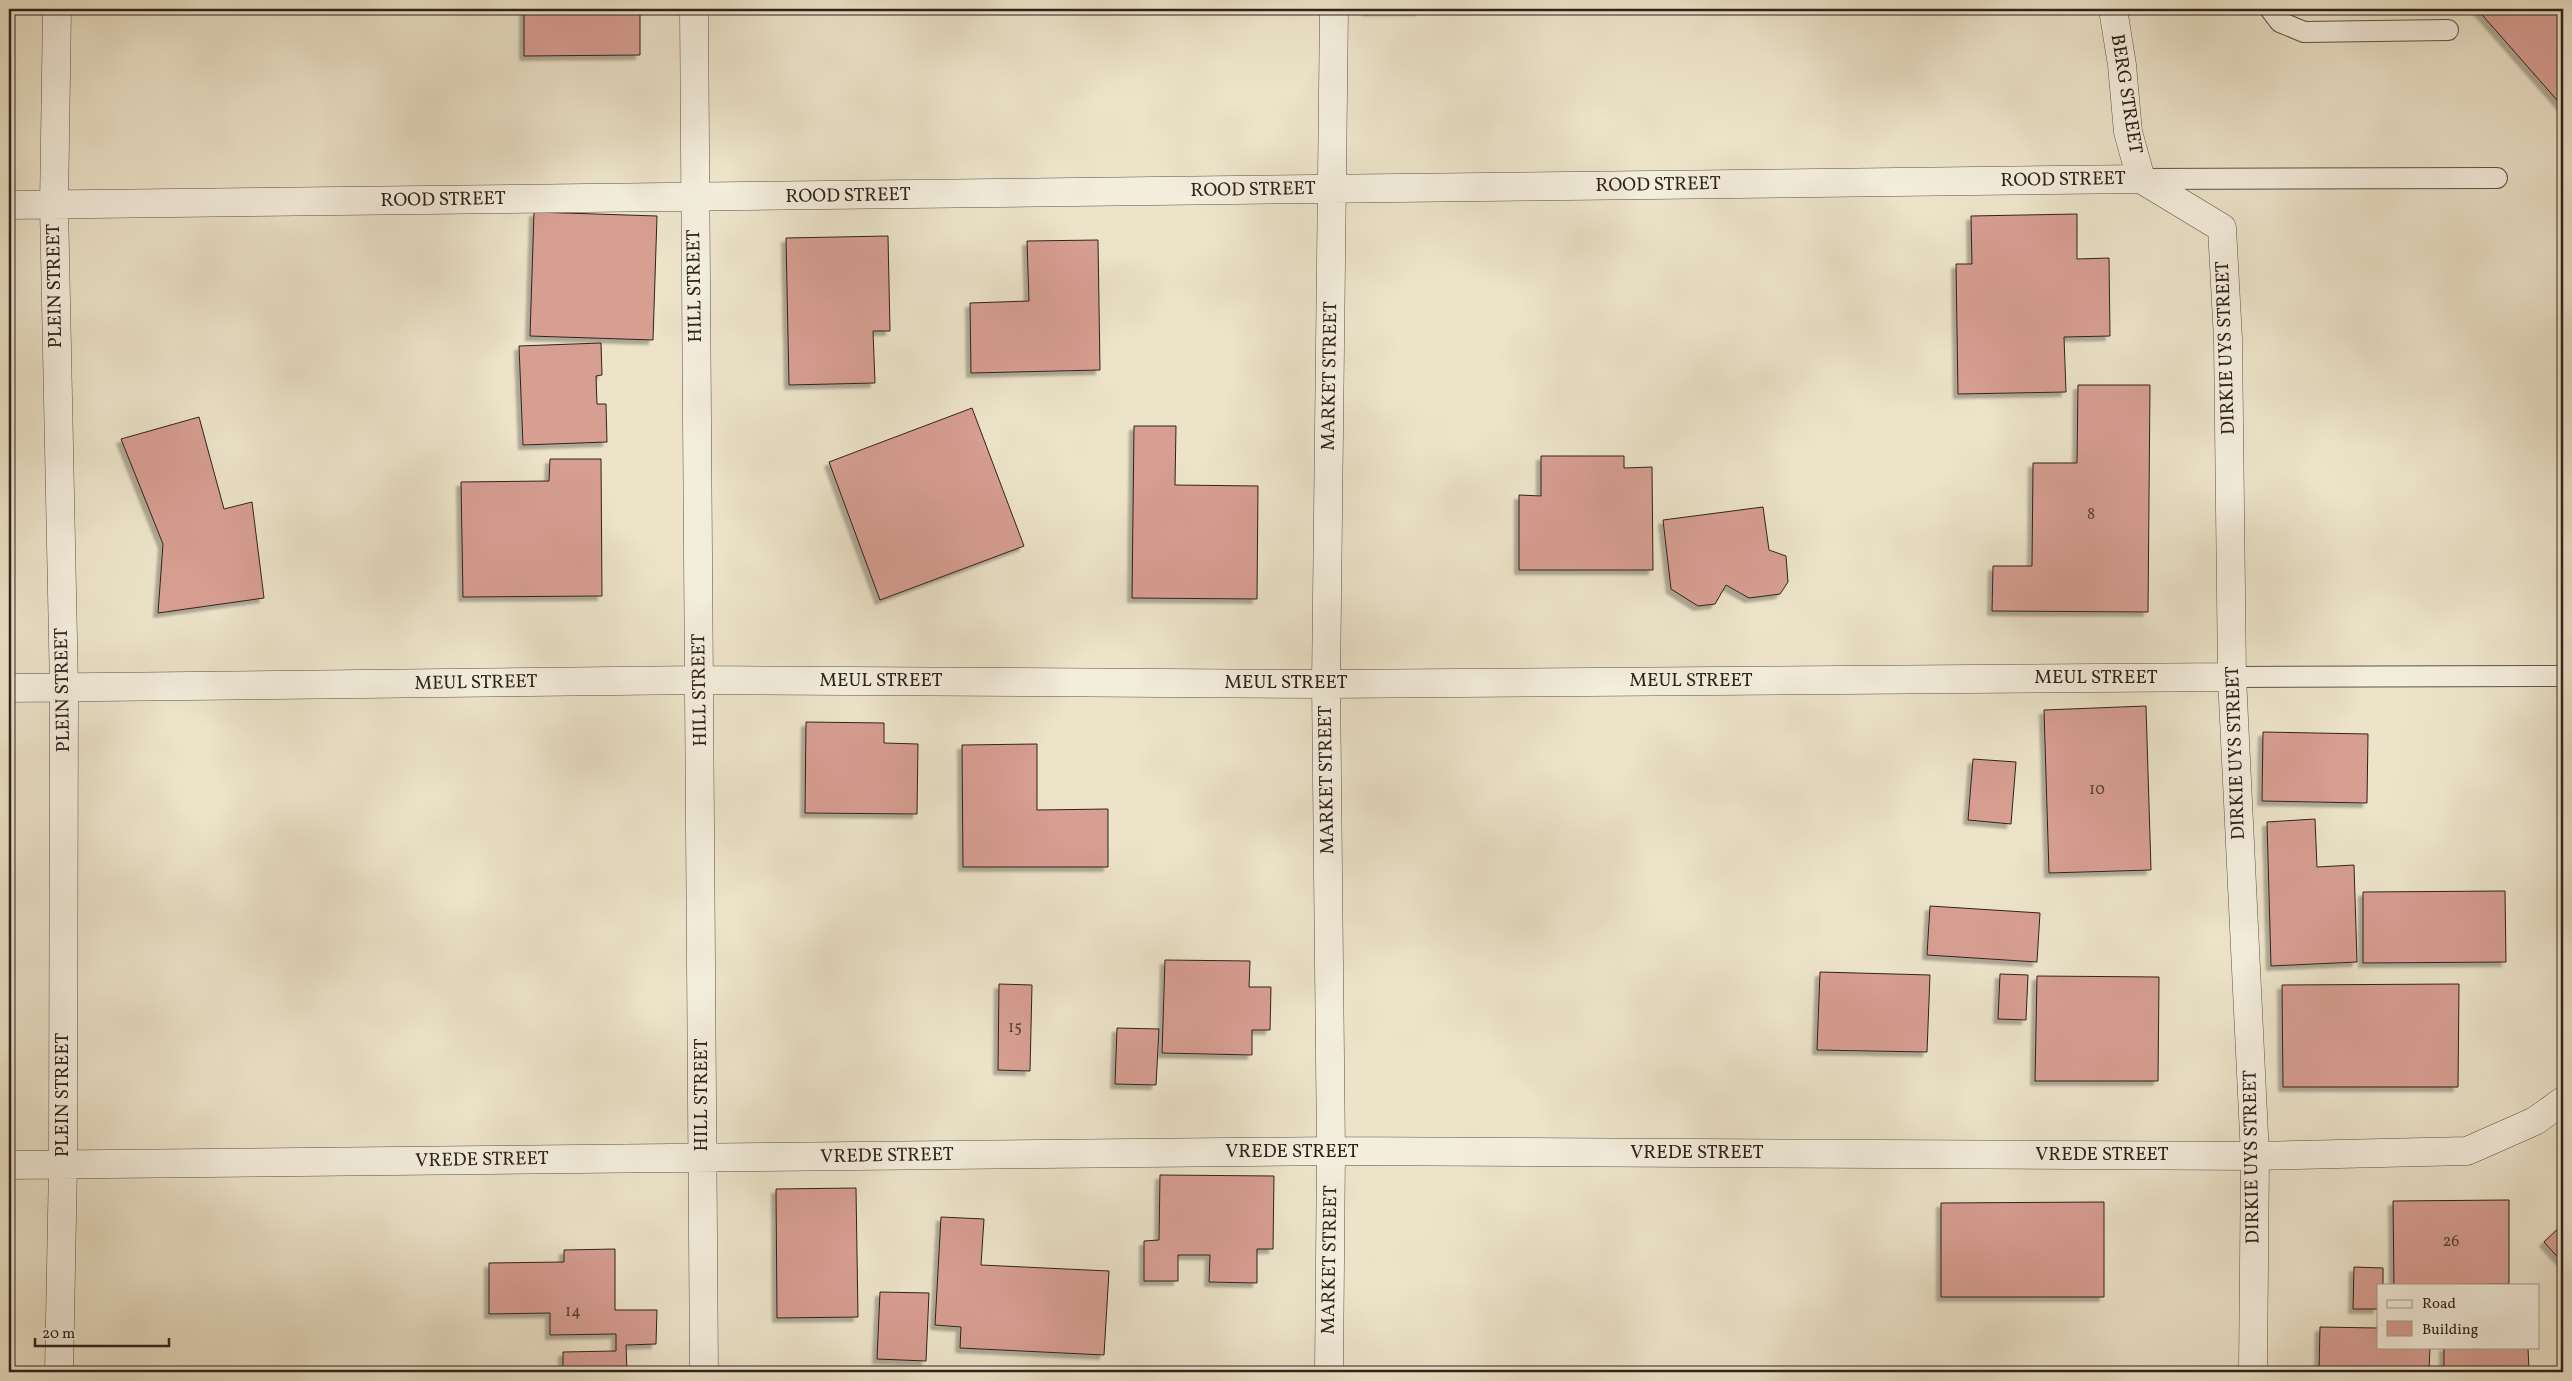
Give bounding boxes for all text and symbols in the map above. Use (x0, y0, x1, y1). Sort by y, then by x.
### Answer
street label: BERG STREET (2104, 32, 2148, 156)
street label: ROOD STREET (2000, 166, 2126, 194)
street label: ROOD STREET (1595, 171, 1721, 199)
street label: ROOD STREET (1190, 176, 1316, 204)
street label: ROOD STREET (785, 182, 911, 210)
street label: ROOD STREET (380, 186, 506, 214)
street label: PLEIN STREET (41, 223, 69, 349)
street label: HILL STREET (681, 229, 709, 343)
street label: DIRKIE UYS STREET (2210, 261, 2242, 435)
street label: MARKET STREET (1316, 301, 1344, 451)
house number: 8 (2087, 504, 2095, 526)
street label: PLEIN STREET (49, 627, 77, 753)
street label: HILL STREET (686, 633, 714, 747)
street label: MEUL STREET (2034, 665, 2158, 691)
street label: DIRKIE UYS STREET (2220, 666, 2252, 840)
street label: MEUL STREET (819, 668, 943, 694)
street label: MEUL STREET (1629, 668, 1753, 694)
street label: MEUL STREET (414, 669, 538, 697)
street label: MEUL STREET (1224, 670, 1348, 696)
street label: MARKET STREET (1313, 705, 1341, 855)
house number: 10 (2089, 779, 2105, 801)
house number: 15 (1008, 1017, 1022, 1039)
street label: PLEIN STREET (50, 1033, 76, 1157)
street label: HILL STREET (689, 1038, 715, 1152)
street label: DIRKIE UYS STREET (2237, 1070, 2267, 1244)
street label: VREDE STREET (1225, 1139, 1359, 1165)
street label: VREDE STREET (1630, 1140, 1764, 1166)
street label: VREDE STREET (820, 1142, 954, 1170)
street label: VREDE STREET (2035, 1142, 2169, 1168)
street label: VREDE STREET (415, 1146, 549, 1174)
street label: MARKET STREET (1316, 1185, 1344, 1335)
house number: 26 (2443, 1231, 2459, 1253)
legend (2377, 1284, 2540, 1348)
text: Road (2422, 1294, 2456, 1315)
house number: 14 (565, 1301, 581, 1323)
scale bar (35, 1316, 169, 1348)
text: Building (2422, 1320, 2479, 1341)
text: 20 m (42, 1324, 75, 1345)

